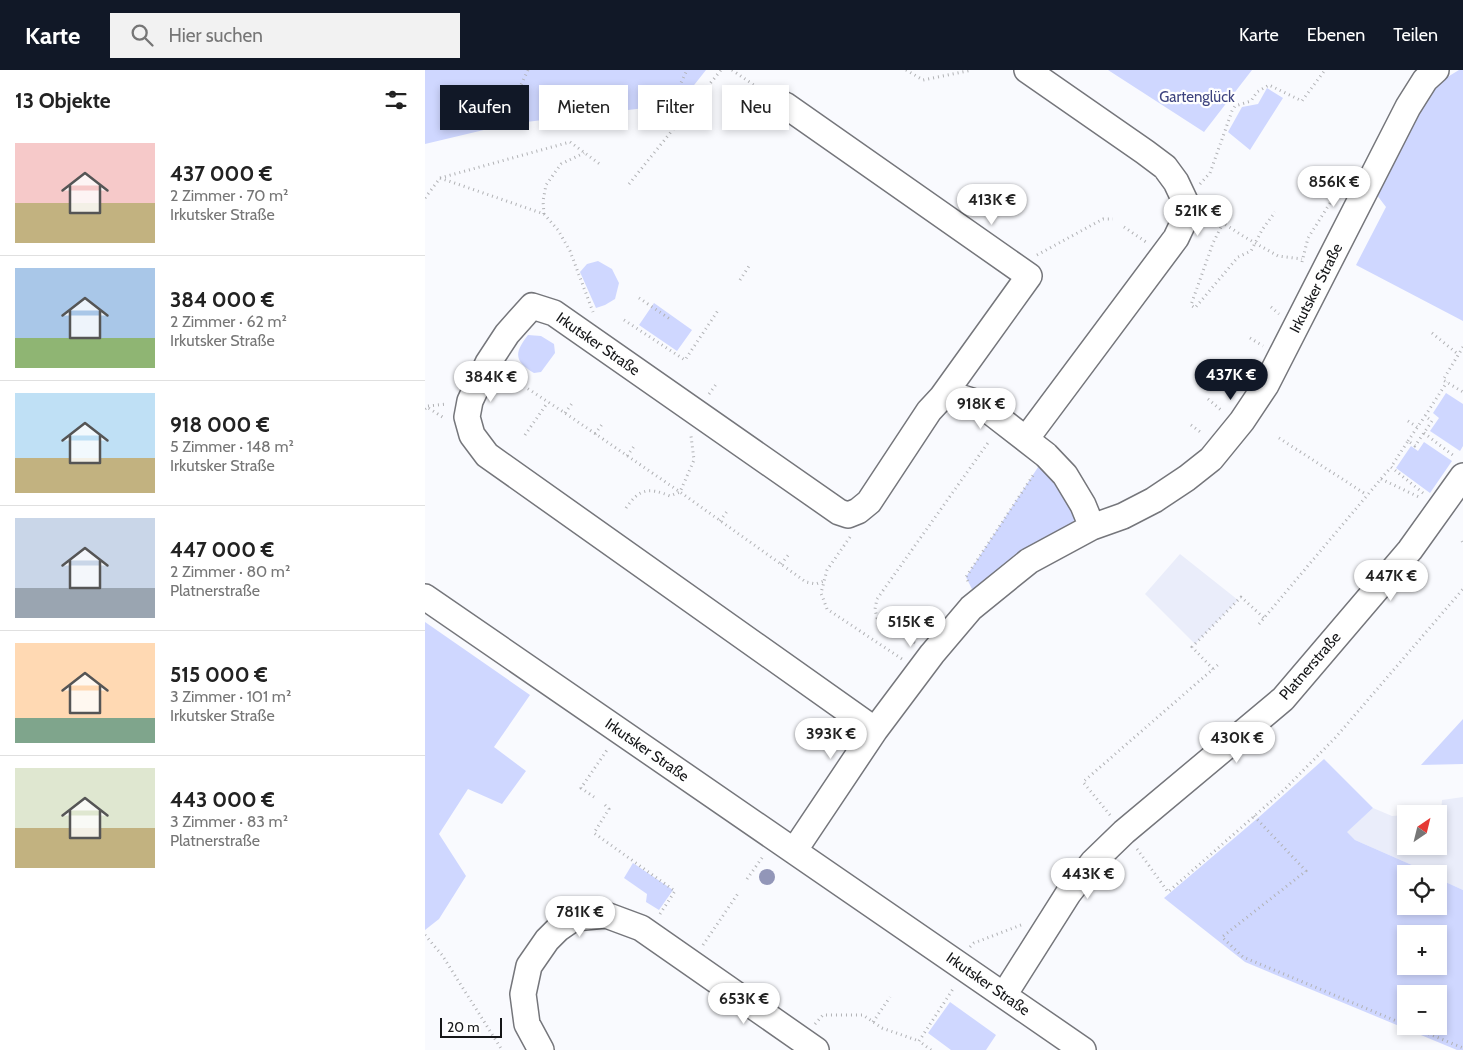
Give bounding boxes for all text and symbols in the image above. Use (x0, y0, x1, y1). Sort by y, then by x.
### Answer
search box (110, 13, 460, 58)
text: Karte (25, 21, 80, 50)
icon: search (128, 21, 156, 49)
text: Hier suchen (168, 24, 263, 47)
text: Karte (1239, 24, 1279, 46)
text: Ebenen (1307, 24, 1365, 46)
text: Teilen (1393, 24, 1438, 46)
chip: Kaufen (440, 85, 529, 130)
chip: Mieten (539, 85, 628, 130)
chip: Filter (638, 85, 712, 130)
chip: Neu (722, 85, 789, 130)
icon: filters (382, 86, 410, 114)
text: 13 Objekte (15, 88, 111, 113)
park label: Gartenglück (1159, 88, 1235, 106)
text: 437 000 € (170, 161, 272, 186)
icon: home (55, 163, 115, 223)
pin: 856K € (1293, 166, 1375, 208)
text: 856K € (1308, 172, 1360, 191)
pin: 413K € (951, 184, 1033, 226)
text: 2 Zimmer · 70 m² (170, 186, 288, 205)
text: 413K € (968, 190, 1016, 209)
pin: 521K € (1157, 194, 1239, 237)
text: 521K € (1175, 201, 1221, 220)
text: Irkutsker Straße (170, 205, 275, 224)
street label: Irkutsker Straße (1286, 240, 1346, 336)
text: 384 000 € (170, 287, 274, 312)
icon: home (55, 288, 115, 348)
street label: Irkutsker Straße (553, 308, 644, 380)
text: 2 Zimmer · 62 m² (170, 312, 287, 331)
text: Irkutsker Straße (170, 331, 275, 350)
pin: 437K € (1190, 358, 1272, 401)
pin: 384K € (450, 360, 532, 403)
text: 437K € (1206, 365, 1256, 384)
text: 384K € (465, 367, 517, 386)
pin: 918K € (940, 388, 1022, 430)
text: 918K € (957, 394, 1005, 413)
text: 918 000 € (170, 412, 270, 437)
icon: home (55, 413, 115, 473)
text: 5 Zimmer · 148 m² (170, 437, 294, 456)
text: Irkutsker Straße (170, 456, 275, 475)
text: 447 000 € (170, 537, 274, 562)
icon: home (55, 538, 115, 598)
pin: 447K € (1350, 560, 1432, 602)
text: 2 Zimmer · 80 m² (170, 562, 290, 581)
text: 447K € (1365, 566, 1417, 585)
text: Platnerstraße (170, 581, 260, 600)
pin: 515K € (870, 606, 952, 648)
text: 515K € (888, 612, 934, 631)
street label: Platnerstraße (1276, 628, 1345, 704)
text: 515 000 € (170, 662, 268, 687)
icon: home (55, 663, 115, 723)
text: 3 Zimmer · 101 m² (170, 687, 291, 706)
text: Irkutsker Straße (170, 706, 275, 725)
street label: Irkutsker Straße (602, 714, 693, 786)
pin: 393K € (790, 718, 872, 760)
pin: 430K € (1196, 722, 1278, 764)
text: 393K € (806, 724, 856, 743)
text: 430K € (1210, 728, 1264, 747)
text: 443 000 € (170, 787, 275, 812)
icon: home (55, 788, 115, 848)
north arrow (1397, 805, 1447, 855)
map controls (1397, 805, 1447, 1035)
text: 3 Zimmer · 83 m² (170, 812, 288, 831)
text: Platnerstraße (170, 831, 260, 850)
pin: 443K € (1047, 858, 1129, 900)
text: 443K € (1062, 864, 1114, 883)
button: locate (1397, 865, 1447, 915)
pin: 781K € (539, 896, 621, 938)
text: 781K € (556, 902, 604, 921)
button: + (1397, 925, 1447, 975)
street label: Irkutsker Straße (943, 948, 1034, 1020)
pin: 653K € (703, 982, 785, 1025)
button: − (1397, 985, 1447, 1035)
text: 653K € (719, 989, 769, 1008)
scale bar (440, 1015, 503, 1038)
text: 20 m (447, 1018, 480, 1036)

